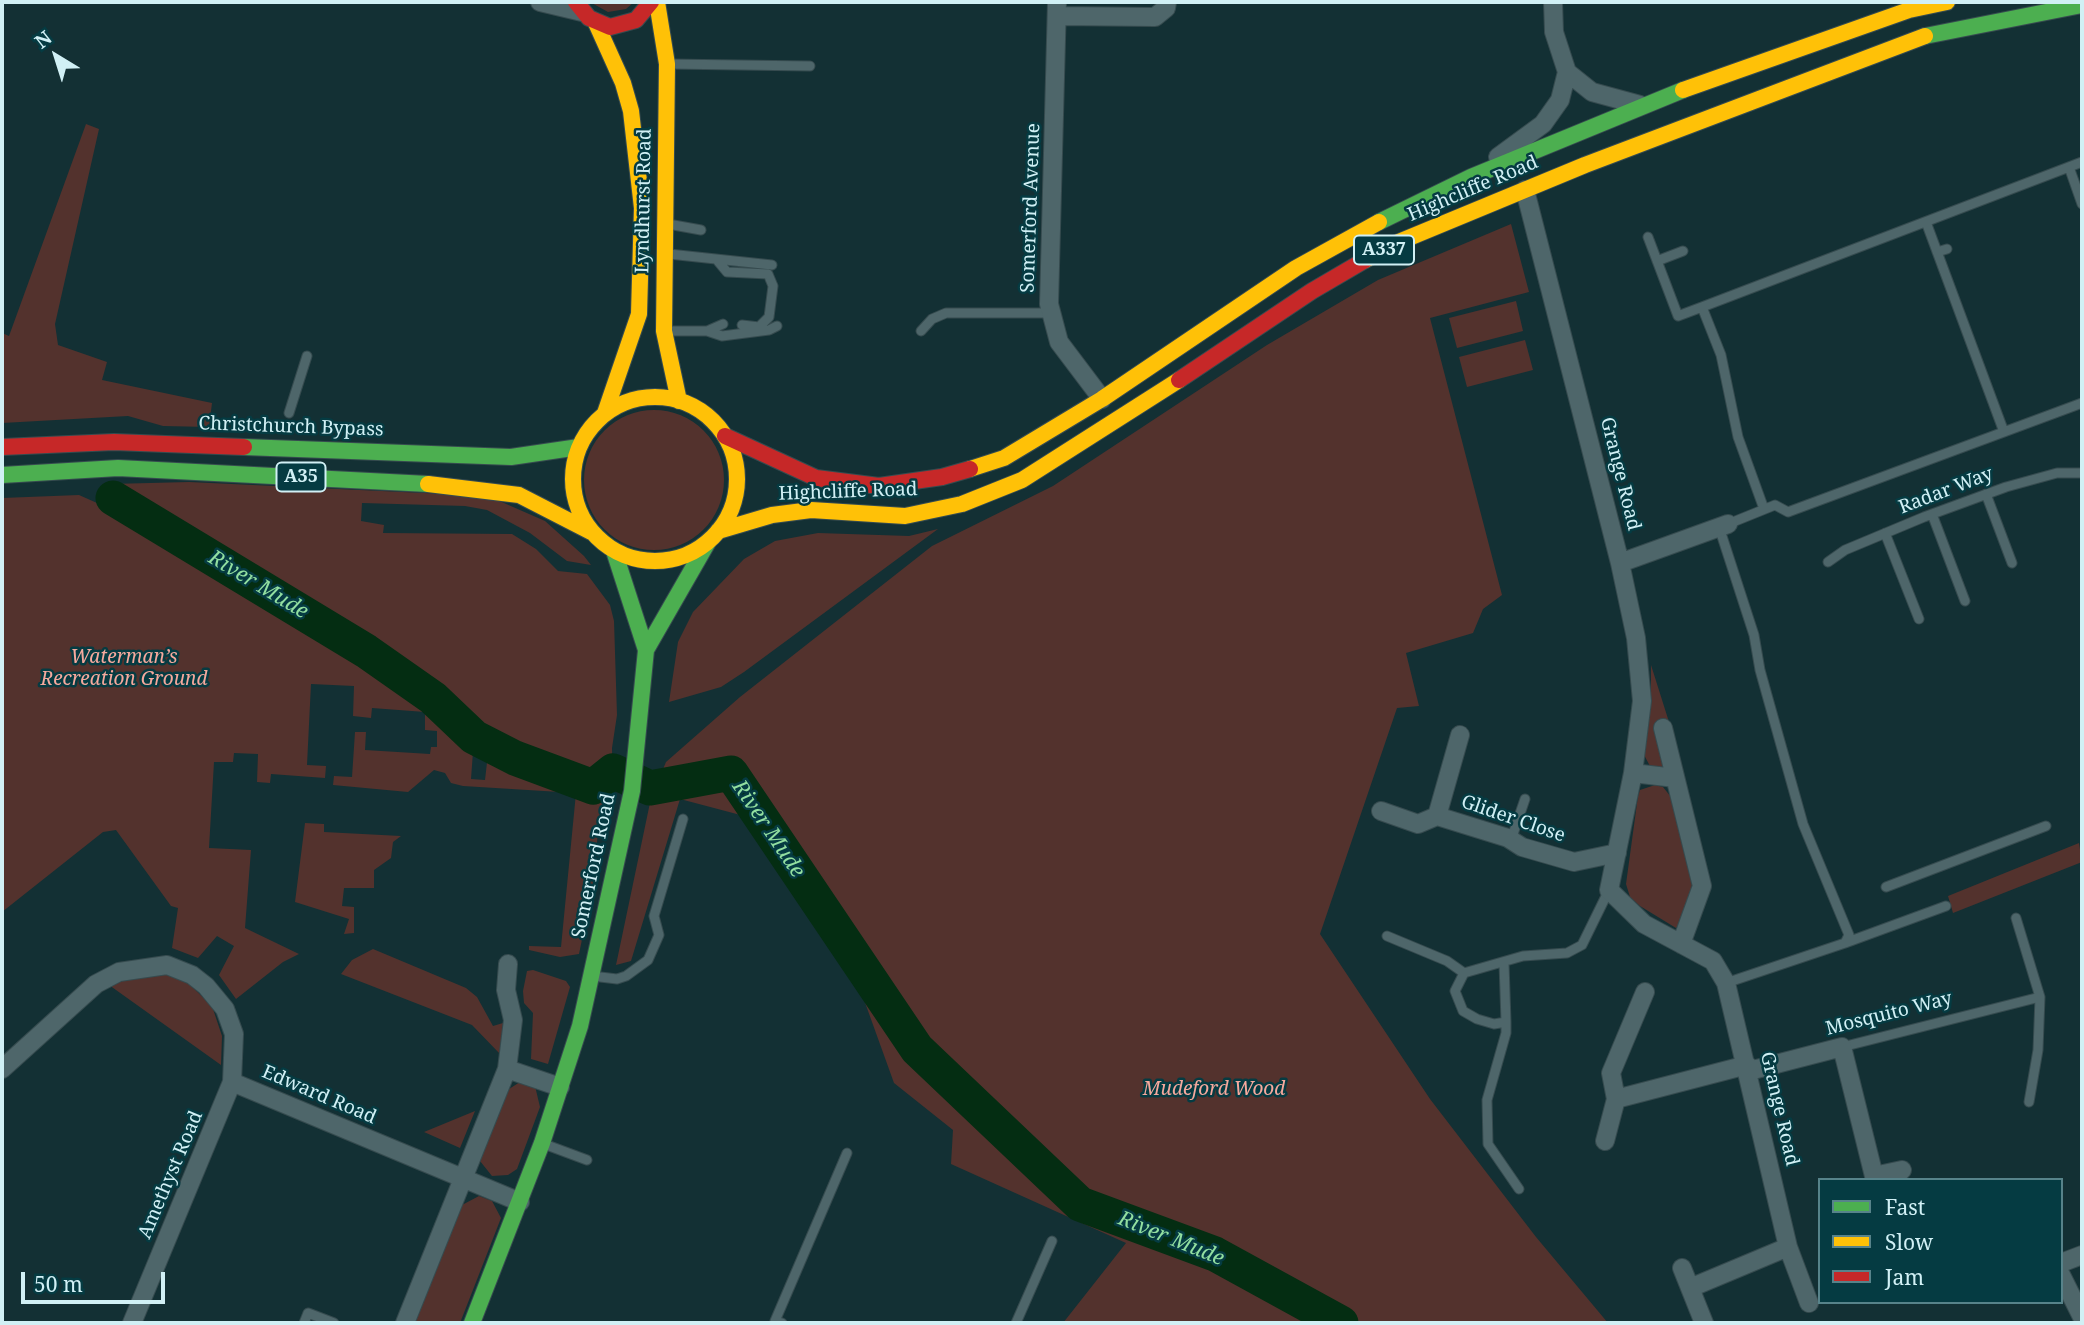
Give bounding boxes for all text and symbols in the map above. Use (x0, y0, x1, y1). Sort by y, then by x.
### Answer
north arrow (21, 21, 91, 91)
text: N (29, 25, 57, 54)
street label: Somerford Avenue (1017, 123, 1045, 293)
street label: Lyndhurst Road (631, 128, 657, 274)
street label: Highcliffe Road (1405, 151, 1541, 227)
road number: A337 (1354, 236, 1414, 264)
street label: Christchurch Bypass (198, 412, 384, 442)
street label: Grange Road (1595, 415, 1645, 533)
road number: A35 (276, 462, 326, 491)
street label: Radar Way (1896, 463, 1996, 519)
street label: Highcliffe Road (778, 478, 918, 506)
water label: River Mude (203, 545, 313, 625)
park label: Waterman’s Recreation Ground (41, 647, 207, 691)
water label: River Mude (726, 776, 810, 882)
street label: Somerford Road (567, 791, 621, 941)
street label: Glider Close (1458, 791, 1568, 847)
street label: Mosquito Way (1823, 987, 1955, 1041)
street label: Grange Road (1755, 1050, 1803, 1168)
street label: Edward Road (258, 1061, 380, 1129)
park label: Mudeford Wood (1143, 1079, 1285, 1101)
street label: Amethyst Road (134, 1108, 208, 1242)
legend (1818, 1178, 2063, 1304)
text: Fast (1885, 1193, 1925, 1221)
water label: River Mude (1114, 1206, 1228, 1272)
text: Slow (1885, 1228, 1933, 1256)
scale bar (24, 1258, 168, 1302)
text: Jam (1885, 1263, 1924, 1291)
text: 50 m (34, 1270, 83, 1298)

